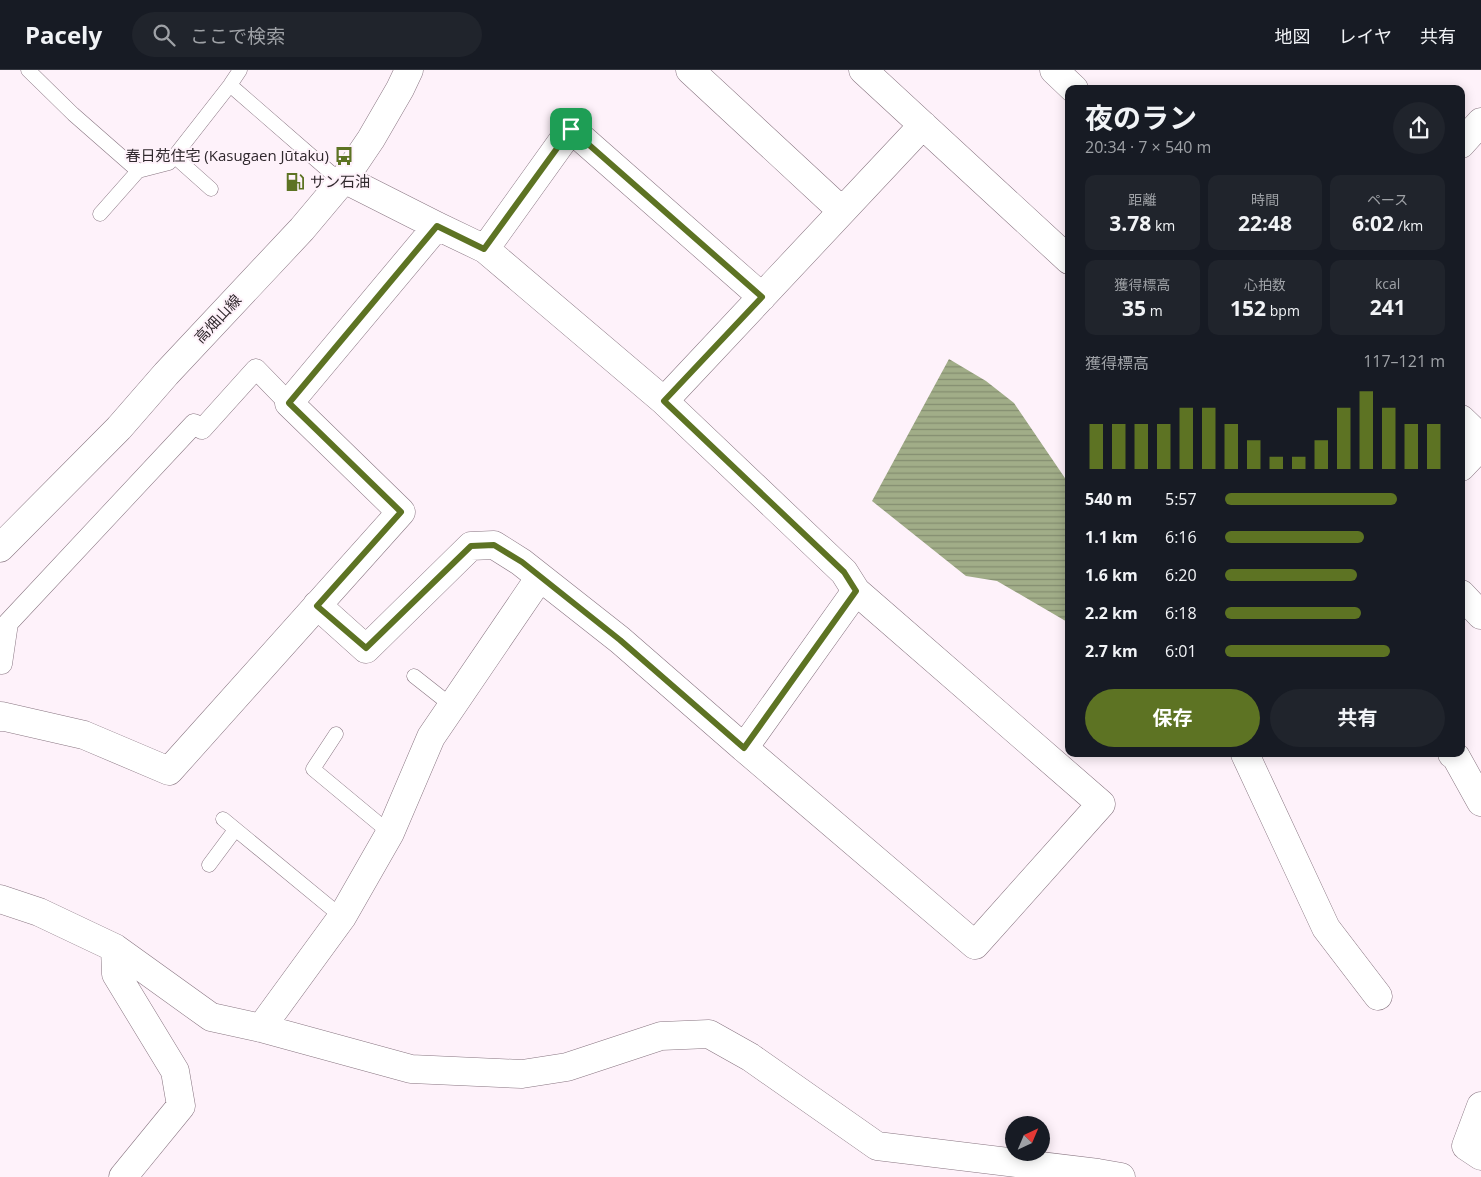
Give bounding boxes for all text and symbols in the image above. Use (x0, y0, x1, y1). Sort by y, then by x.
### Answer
search box (132, 12, 482, 57)
text: Pacely (25, 18, 102, 51)
icon: search (150, 21, 178, 49)
text: ここで検索 (190, 23, 285, 49)
text: 地図 (1275, 24, 1311, 48)
text: レイヤ (1339, 24, 1392, 48)
text: 共有 (1420, 24, 1456, 48)
text: 夜のラン (1085, 98, 1197, 136)
button: share (1393, 102, 1445, 154)
pin (550, 108, 592, 150)
icon: arrive (557, 115, 585, 143)
text: 20:34 · 7 × 540 m (1085, 136, 1211, 158)
place label: 春日苑住宅 (Kasugaen Jūtaku) (125, 145, 329, 165)
bus stop icon: 春日苑住宅 (Kasugaen Jūtaku) (333, 145, 355, 167)
fuel station icon: サン石油 (284, 171, 306, 193)
place label: サン石油 (310, 171, 370, 191)
text: 距離 (1128, 190, 1156, 209)
text: 時間 (1251, 190, 1279, 209)
text: ペース (1367, 190, 1408, 209)
text: 3.78 (1109, 209, 1151, 237)
text: 22:48 (1238, 209, 1292, 237)
text: 6:02 (1352, 209, 1394, 237)
text: km (1151, 216, 1175, 235)
text: /km (1394, 216, 1423, 235)
text: kcal (1375, 274, 1400, 293)
text: 獲得標高 (1114, 275, 1170, 294)
text: 心拍数 (1244, 275, 1286, 294)
street label: 高畑山線 (189, 290, 245, 347)
text: 241 (1370, 293, 1406, 321)
text: 35 (1122, 294, 1146, 322)
text: 152 (1230, 294, 1266, 322)
text: m (1146, 301, 1163, 320)
text: bpm (1266, 301, 1300, 320)
text: 117–121 m (1363, 350, 1445, 372)
text: 獲得標高 (1085, 352, 1149, 374)
text: 540 m (1085, 488, 1132, 510)
text: 5:57 (1165, 488, 1197, 510)
text: 1.1 km (1085, 526, 1138, 548)
text: 6:16 (1165, 526, 1197, 548)
text: 1.6 km (1085, 564, 1138, 586)
text: 6:20 (1165, 564, 1197, 586)
text: 2.2 km (1085, 602, 1138, 624)
text: 6:18 (1165, 602, 1197, 624)
text: 2.7 km (1085, 640, 1138, 662)
text: 6:01 (1165, 640, 1197, 662)
button: 保存 (1085, 689, 1260, 747)
button: 共有 (1270, 689, 1445, 747)
north arrow (1005, 1116, 1050, 1161)
map controls (1005, 1116, 1050, 1161)

